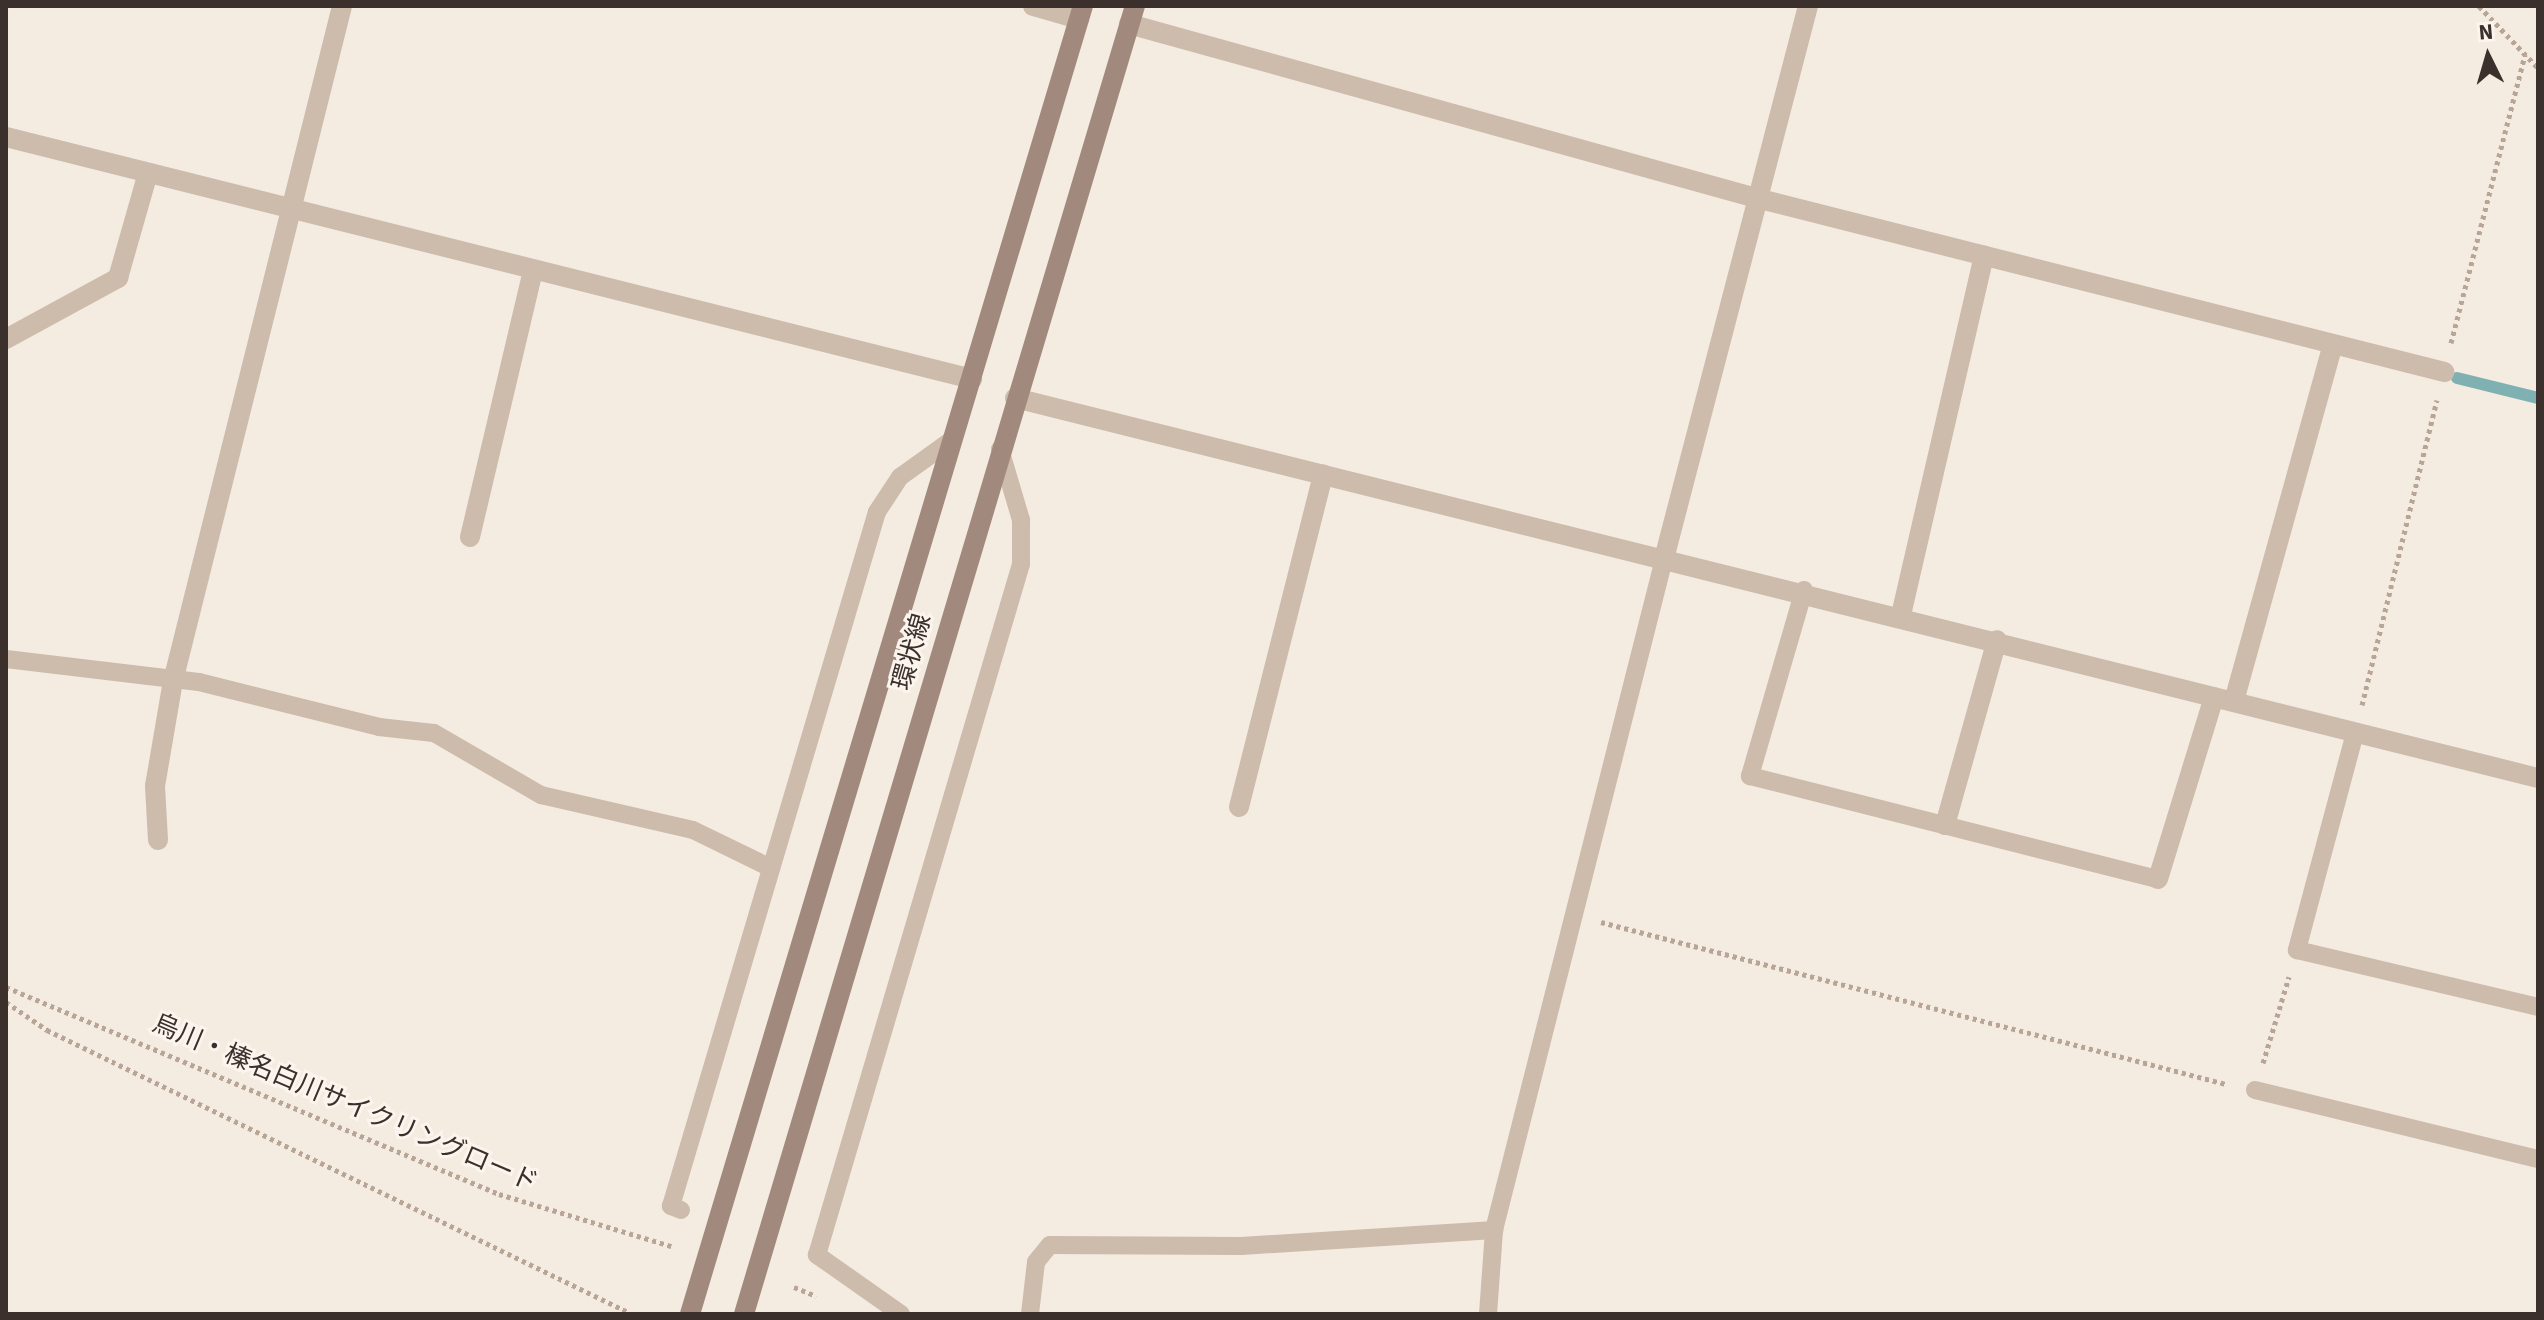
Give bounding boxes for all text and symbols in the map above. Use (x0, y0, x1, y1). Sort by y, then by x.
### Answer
north arrow (2448, 16, 2528, 96)
text: N (2477, 16, 2495, 49)
street label: 環状線 (886, 610, 938, 694)
street label: 烏川・榛名白川サイクリングロード (147, 1007, 543, 1199)

